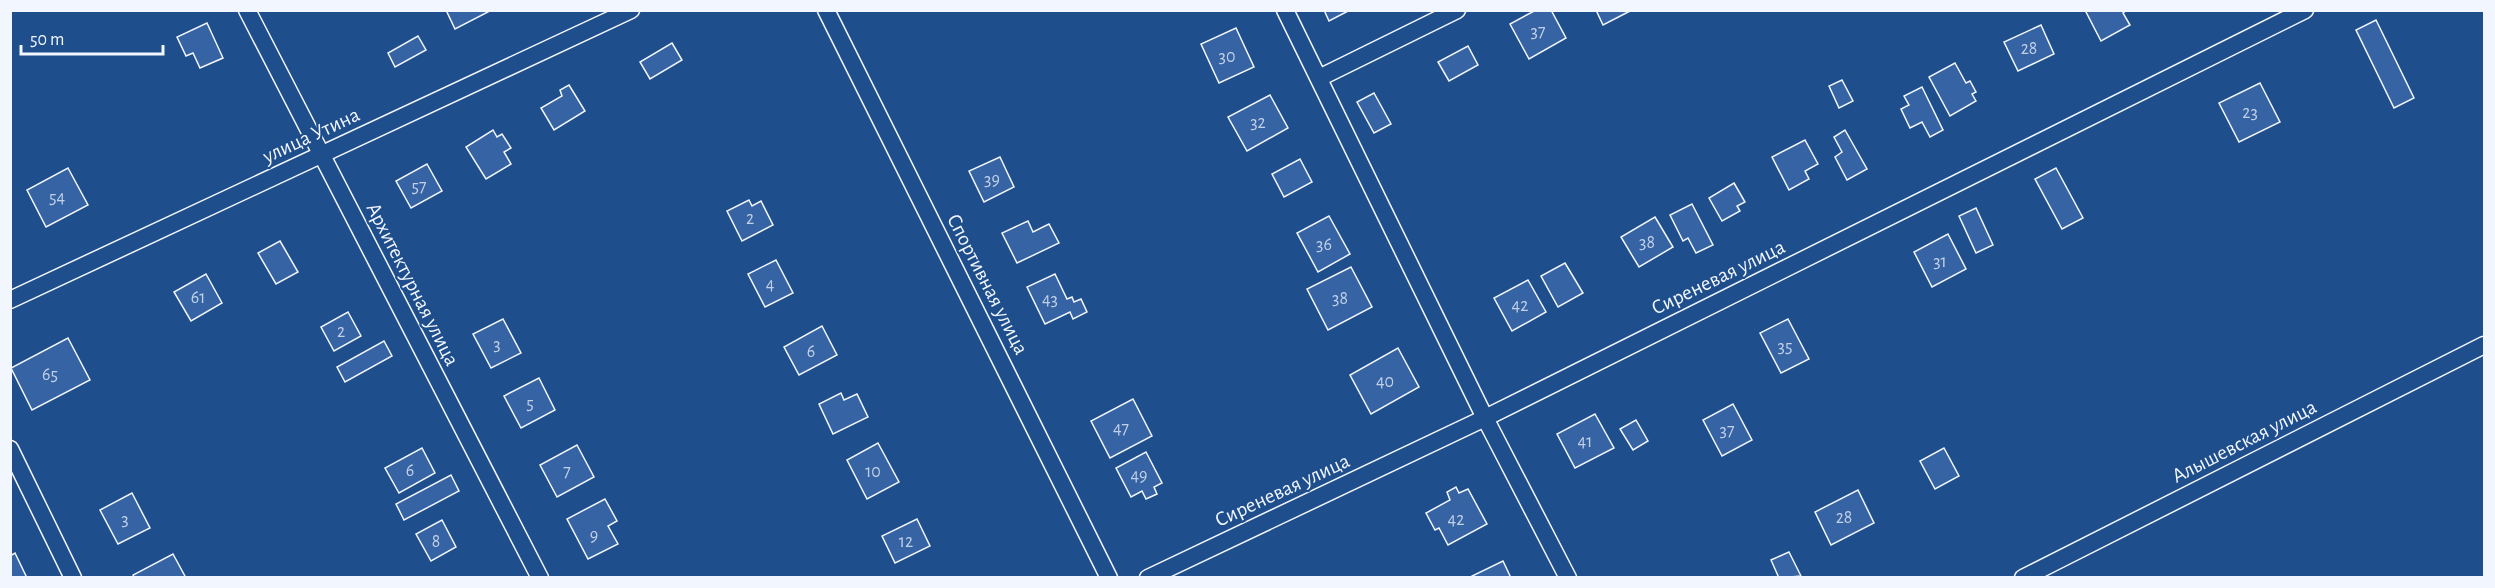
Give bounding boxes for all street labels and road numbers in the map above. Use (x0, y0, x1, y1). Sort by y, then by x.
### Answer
street label: улица Утина (259, 104, 363, 167)
street label: Архитектурная улица (362, 199, 463, 370)
street label: Спортивная улица (943, 210, 1032, 358)
street label: Сиреневая улица (1648, 236, 1789, 319)
street label: Алышевская улица (2169, 396, 2320, 487)
street label: Сиреневая улица (1212, 450, 1353, 531)

